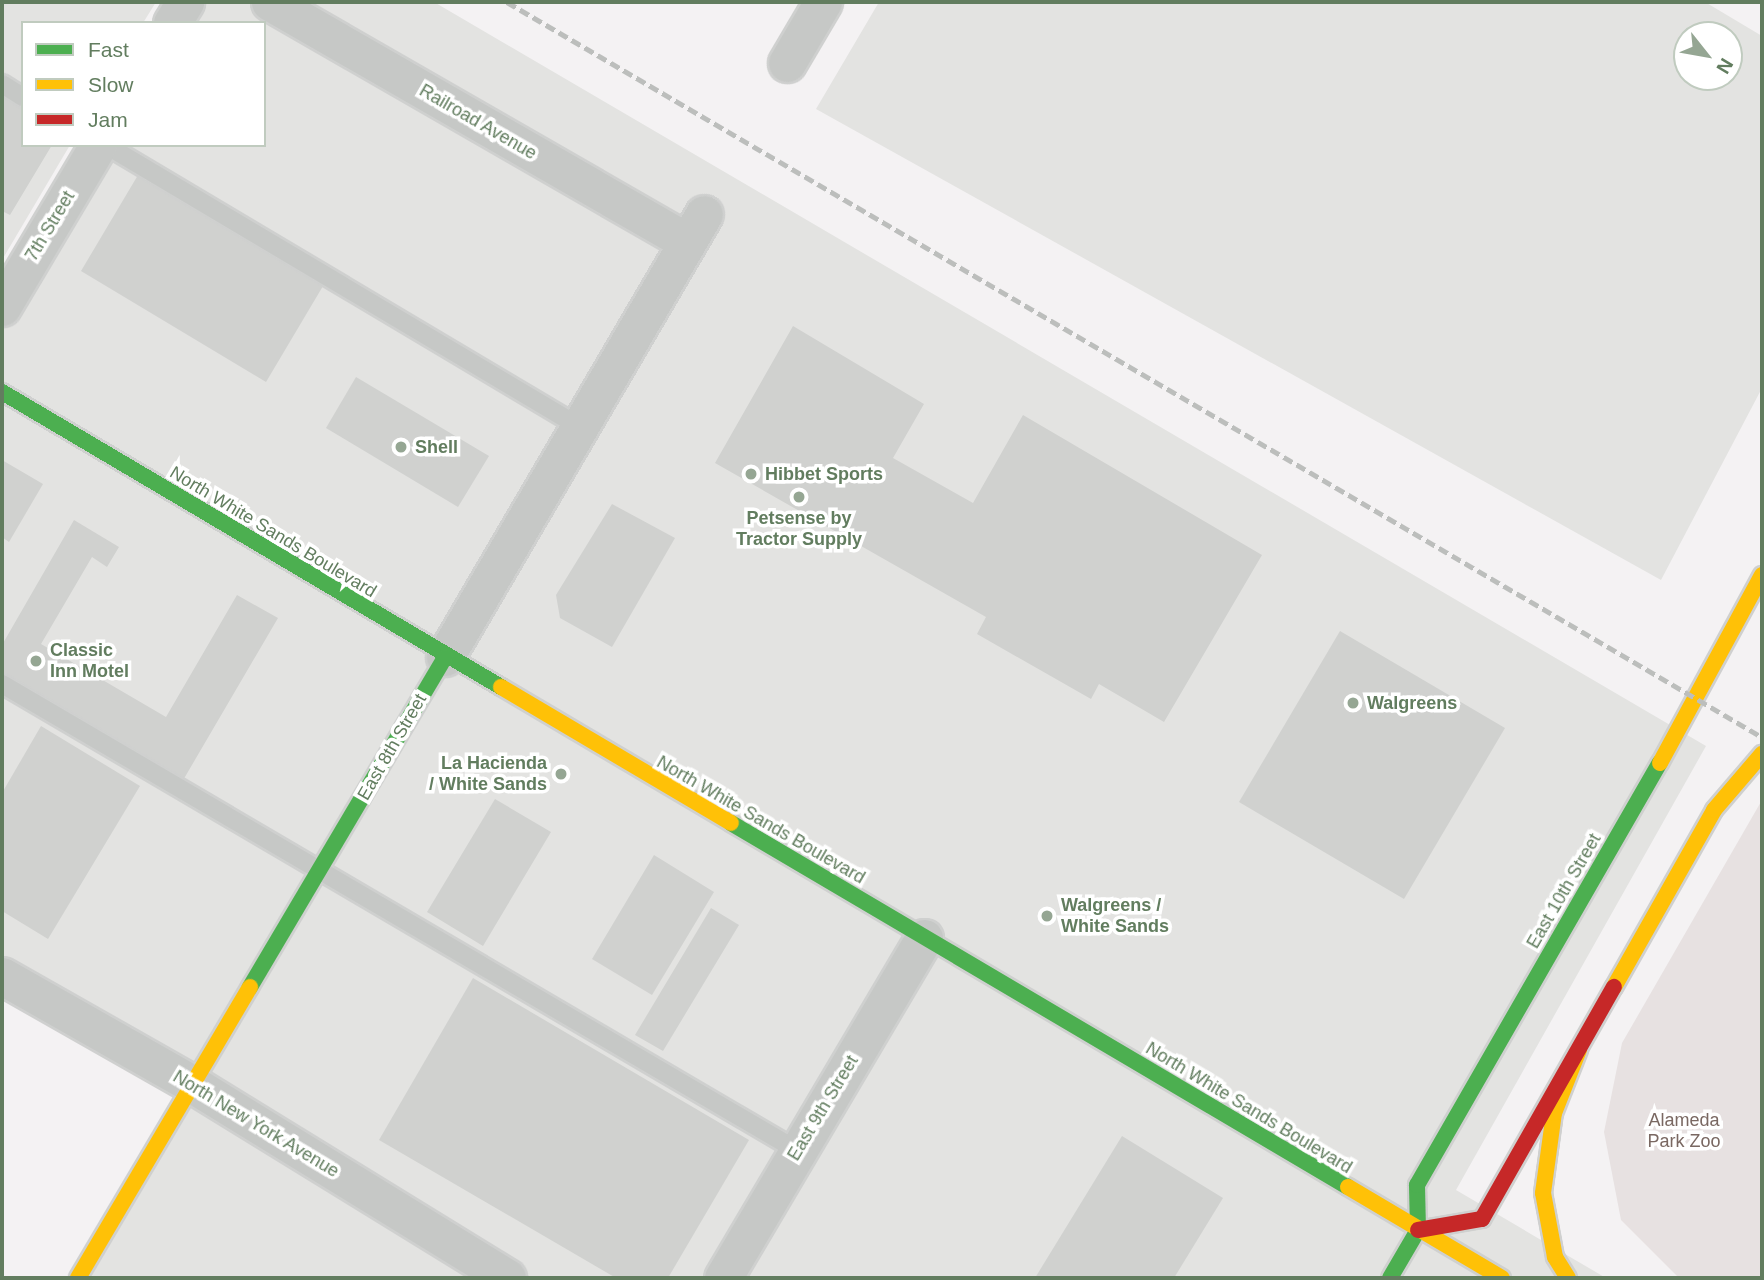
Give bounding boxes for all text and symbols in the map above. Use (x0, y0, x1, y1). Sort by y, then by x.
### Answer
legend (21, 21, 266, 147)
north arrow (1673, 21, 1743, 91)
text: Fast (88, 38, 129, 61)
text: N (1712, 55, 1737, 77)
text: Slow (88, 73, 134, 96)
street label: Railroad Avenue (415, 79, 541, 165)
text: Jam (88, 108, 128, 131)
street label: 7th Street (21, 187, 79, 265)
place label: Shell (415, 436, 458, 458)
marker: Shell (393, 439, 409, 455)
street label: North White Sands Boulevard (166, 462, 380, 602)
place label: Hibbet Sports (765, 463, 883, 485)
marker: Hibbet Sports (743, 466, 759, 482)
marker: Petsense by Tractor Supply (791, 489, 807, 505)
place label: Petsense by Tractor Supply (736, 508, 862, 550)
place label: Classic Inn Motel (50, 640, 129, 682)
marker: Classic Inn Motel (28, 653, 44, 669)
street label: East 8th Street (353, 690, 431, 804)
place label: Walgreens (1367, 692, 1457, 714)
marker: Walgreens (1345, 695, 1361, 711)
street label: North White Sands Boulevard (653, 751, 869, 889)
place label: La Hacienda / White Sands (429, 753, 547, 796)
marker: La Hacienda / White Sands (553, 766, 569, 782)
street label: East 10th Street (1522, 830, 1606, 952)
place label: Walgreens / White Sands (1061, 895, 1169, 937)
marker: Walgreens / White Sands (1039, 908, 1055, 924)
street label: North White Sands Boulevard (1142, 1038, 1356, 1178)
street label: East 9th Street (783, 1051, 863, 1165)
street label: North New York Avenue (169, 1066, 343, 1182)
park label: Alameda Park Zoo (1647, 1110, 1721, 1152)

